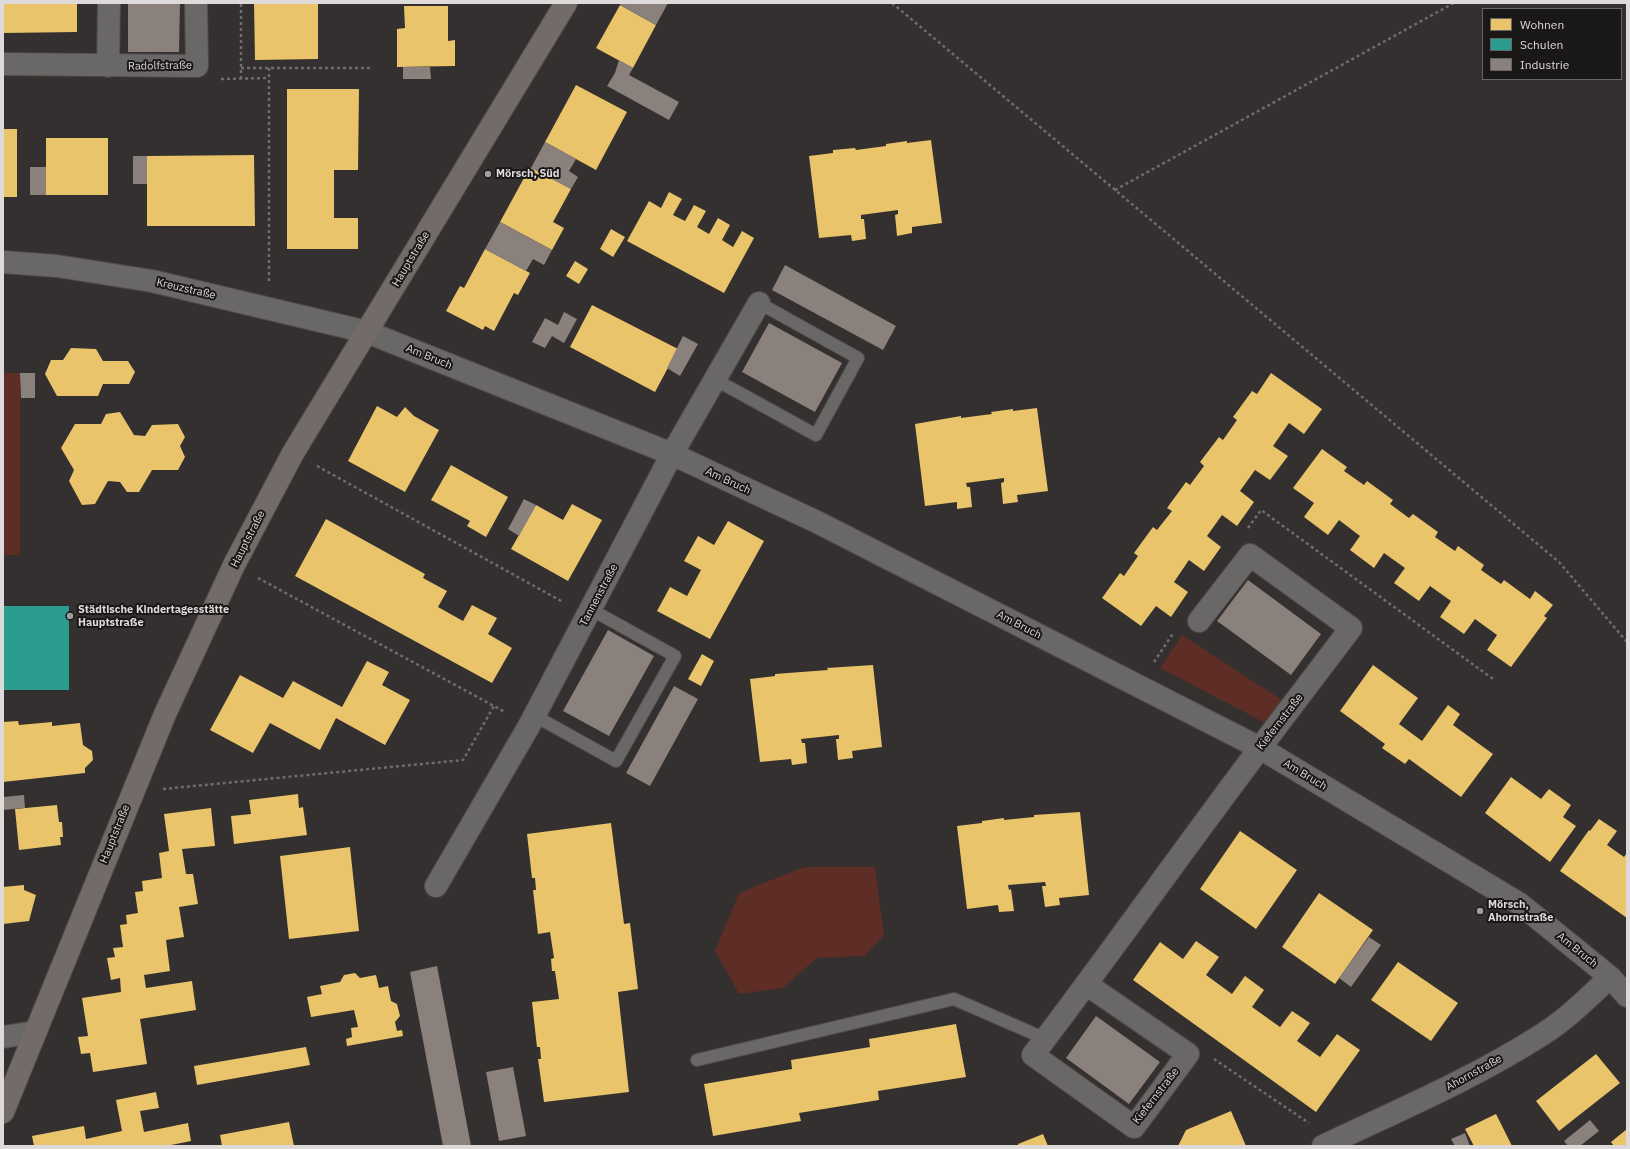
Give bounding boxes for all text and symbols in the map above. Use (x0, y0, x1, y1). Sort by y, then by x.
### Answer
legend (1482, 8, 1622, 80)
text: Wohnen (1520, 17, 1564, 32)
text: Schulen (1520, 37, 1563, 52)
text: Industrie (1520, 57, 1569, 72)
street label: Radolfstraße (128, 59, 192, 73)
place label: Mörsch, Süd (496, 167, 560, 181)
marker: Mörsch, Süd (483, 169, 493, 179)
street label: Hauptstraße (389, 229, 433, 289)
street label: Kreuzstraße (155, 276, 217, 302)
street label: Am Bruch (404, 342, 454, 372)
street label: Am Bruch (703, 465, 753, 497)
street label: Hauptstraße (228, 508, 268, 570)
street label: Tannenstraße (577, 562, 621, 628)
place label: Städtische Kindertagesstätte Hauptstraße (78, 603, 229, 629)
street label: Am Bruch (994, 608, 1044, 642)
marker: Städtische Kindertagesstätte Hauptstraße (65, 611, 75, 621)
street label: Kiefernstraße (1254, 691, 1306, 753)
street label: Am Bruch (1281, 757, 1329, 793)
street label: Hauptstraße (97, 803, 133, 865)
place label: Mörsch, Ahornstraße (1488, 898, 1553, 924)
marker: Mörsch, Ahornstraße (1475, 906, 1485, 916)
street label: Am Bruch (1554, 930, 1600, 970)
street label: Ahornstraße (1444, 1052, 1504, 1094)
street label: Kiefernstraße (1130, 1065, 1182, 1127)

